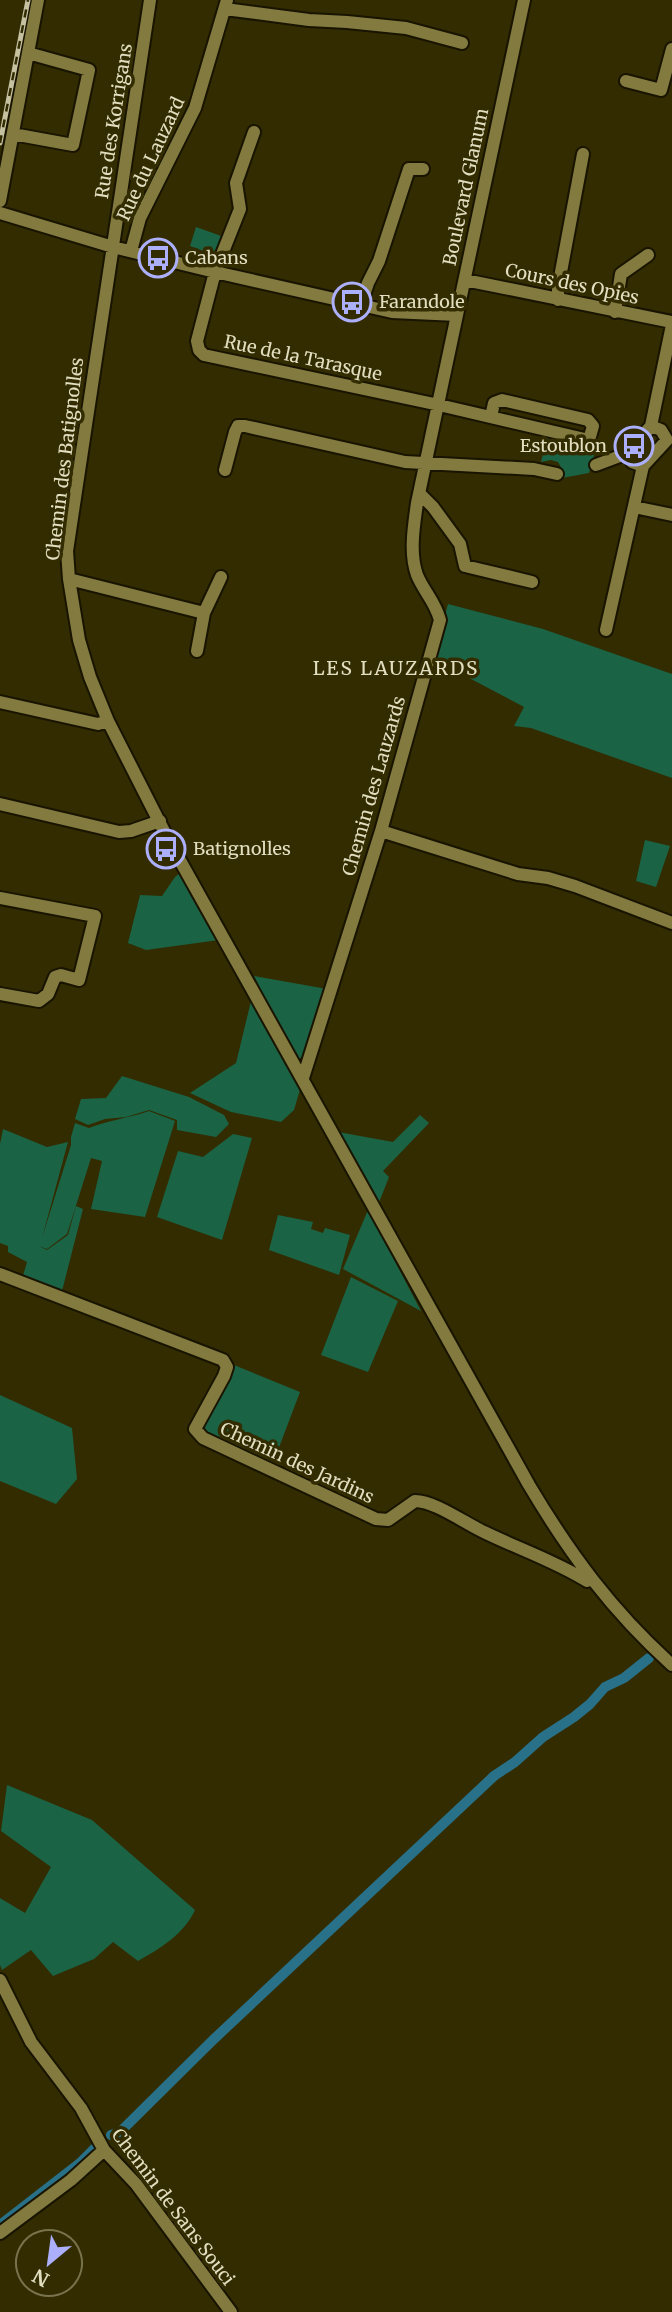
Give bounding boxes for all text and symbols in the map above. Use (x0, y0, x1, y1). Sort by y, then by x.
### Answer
street label: Rue des Korrigans (90, 41, 137, 200)
street label: Rue du Lauzard (112, 93, 189, 224)
street label: Boulevard Glanum (438, 106, 493, 268)
bus stop icon: Cabans (137, 237, 179, 279)
place label: Cabans (185, 246, 248, 269)
street label: Cours des Opies (503, 258, 641, 309)
bus stop icon: Farandole (331, 281, 373, 323)
place label: Farandole (379, 290, 465, 313)
street label: Rue de la Tarasque (222, 330, 384, 385)
street label: Chemin des Batignolles (41, 356, 88, 562)
bus stop icon: Estoublon (613, 425, 655, 467)
place label: Estoublon (520, 434, 607, 457)
district label: LES LAUZARDS (313, 656, 479, 680)
street label: Chemin des Lauzards (337, 693, 410, 878)
bus stop icon: Batignolles (145, 828, 187, 870)
place label: Batignolles (193, 837, 291, 860)
street label: Chemin des Jardins (217, 1417, 378, 1508)
street label: Chemin de Sans Souci (107, 2124, 240, 2290)
north arrow (14, 2228, 84, 2298)
text: N (28, 2264, 53, 2292)

